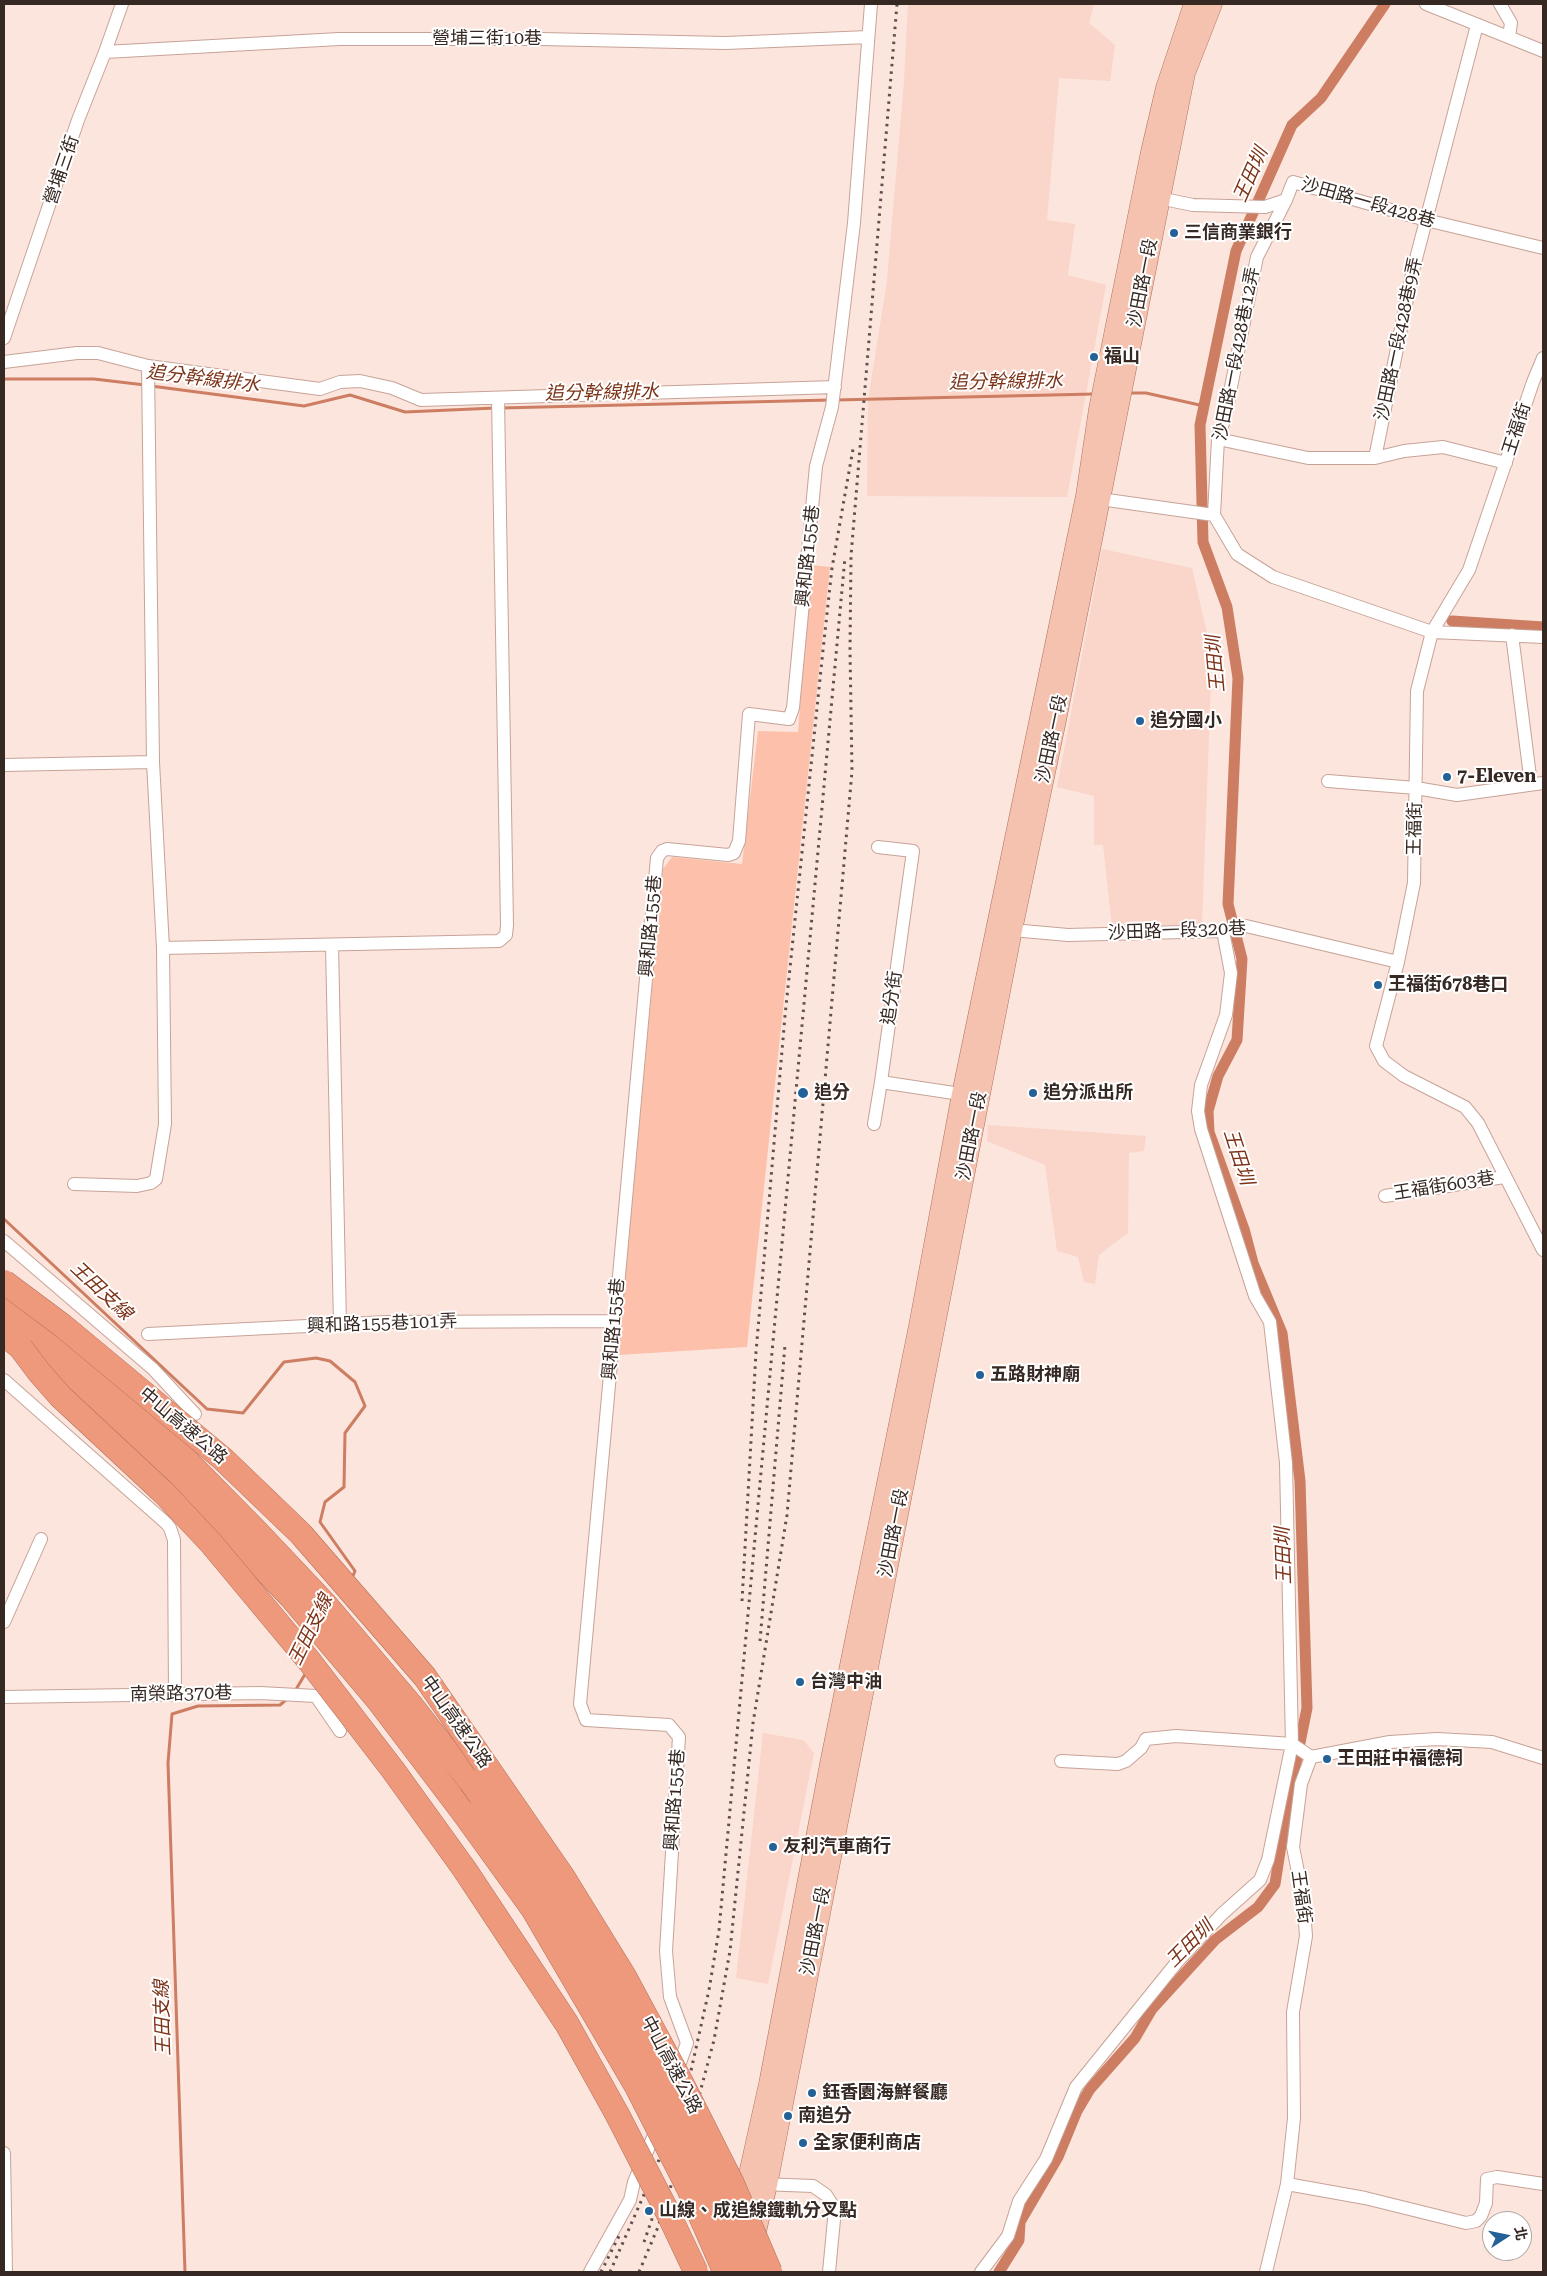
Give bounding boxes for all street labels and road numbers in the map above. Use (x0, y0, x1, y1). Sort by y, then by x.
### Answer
street label: 營埔三街10巷 (432, 28, 542, 50)
street label: 營埔三街 (40, 132, 84, 208)
street label: 沙田路一段428巷 (1299, 174, 1437, 232)
street label: 沙田路一段 (1124, 237, 1162, 329)
street label: 沙田路一段428巷9弄 (1371, 255, 1427, 423)
street label: 沙田路一段428巷12弄 (1210, 265, 1264, 443)
street label: 王福街 (1498, 400, 1536, 458)
street label: 興和路155巷 (792, 504, 824, 608)
street label: 沙田路一段 (1032, 693, 1072, 785)
street label: 王福街 (1404, 802, 1426, 856)
street label: 興和路155巷 (636, 874, 666, 978)
street label: 沙田路一段320巷 (1108, 918, 1246, 944)
street label: 追分街 (878, 970, 906, 1026)
street label: 沙田路一段 (953, 1090, 991, 1182)
street label: 王福街603巷 (1392, 1167, 1496, 1205)
street label: 興和路155巷 (599, 1277, 629, 1381)
street label: 興和路155巷101弄 (306, 1311, 458, 1337)
street label: 中山高速公路 (135, 1383, 231, 1469)
street label: 沙田路一段 (875, 1487, 913, 1579)
street label: 中山高速公路 (416, 1672, 496, 1772)
street label: 南榮路370巷 (130, 1682, 232, 1706)
street label: 興和路155巷 (661, 1748, 689, 1852)
street label: 王福街 (1287, 1869, 1315, 1925)
street label: 沙田路一段 (797, 1885, 835, 1977)
street label: 中山高速公路 (636, 2012, 706, 2118)

